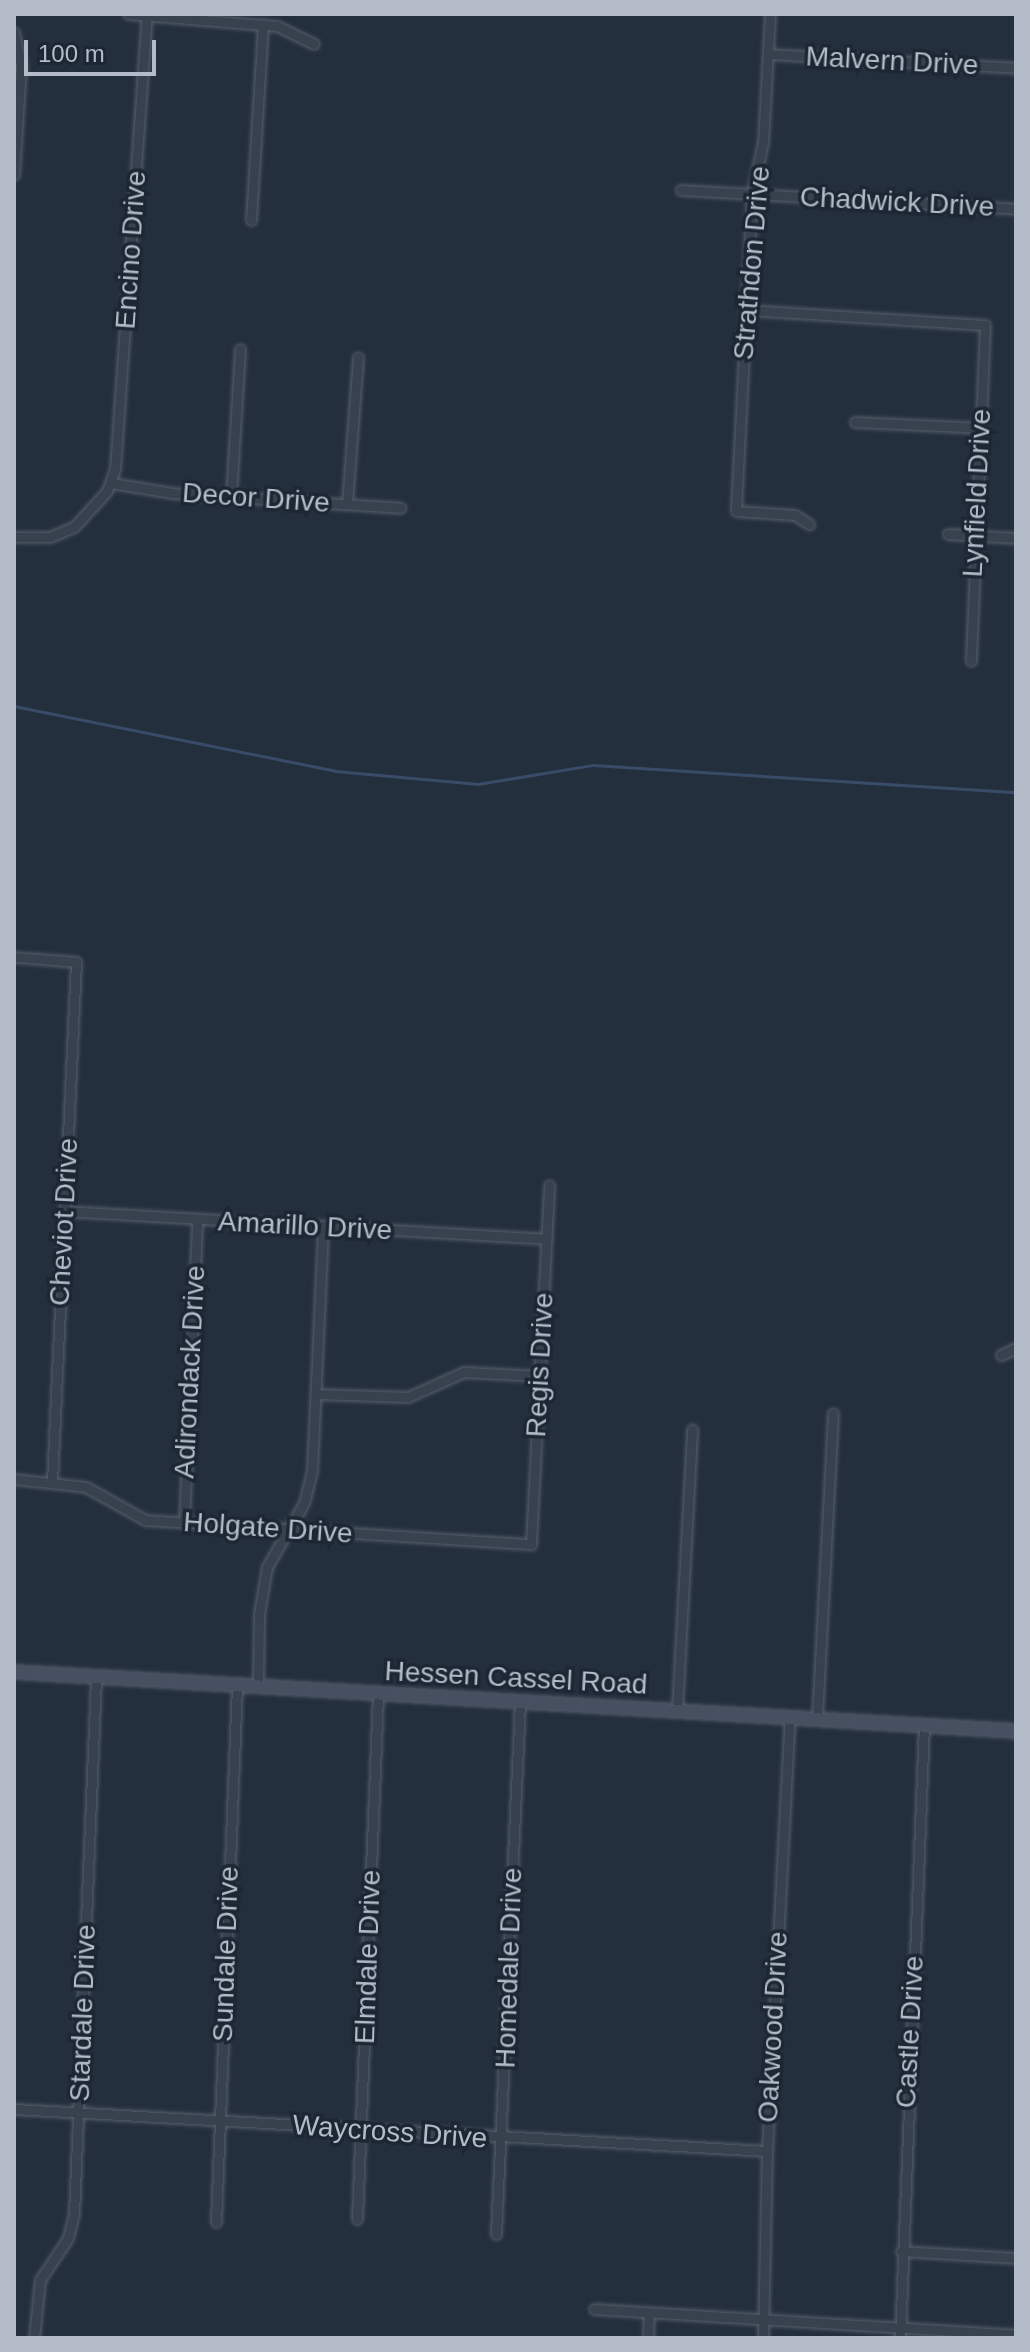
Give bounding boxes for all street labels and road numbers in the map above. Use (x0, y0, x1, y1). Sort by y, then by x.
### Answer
street label: Malvern Drive (805, 40, 979, 82)
street label: Strathdon Drive (727, 165, 777, 361)
street label: Encino Drive (109, 170, 153, 330)
street label: Chadwick Drive (799, 180, 995, 224)
street label: Lynfield Drive (956, 408, 998, 578)
street label: Decor Drive (181, 476, 331, 520)
street label: Cheviot Drive (43, 1137, 85, 1307)
street label: Amarillo Drive (217, 1205, 393, 1247)
street label: Adirondack Drive (168, 1265, 212, 1479)
street label: Regis Drive (519, 1292, 561, 1438)
street label: Holgate Drive (182, 1505, 354, 1551)
street label: Hessen Cassel Road (384, 1654, 648, 1702)
street label: Sundale Drive (206, 1866, 246, 2042)
street label: Homedale Drive (489, 1867, 529, 2069)
street label: Elmdale Drive (348, 1869, 388, 2045)
street label: Stardale Drive (63, 1924, 103, 2102)
street label: Oakwood Drive (751, 1931, 795, 2123)
street label: Castle Drive (889, 1955, 931, 2109)
street label: Waycross Drive (292, 2108, 488, 2156)

